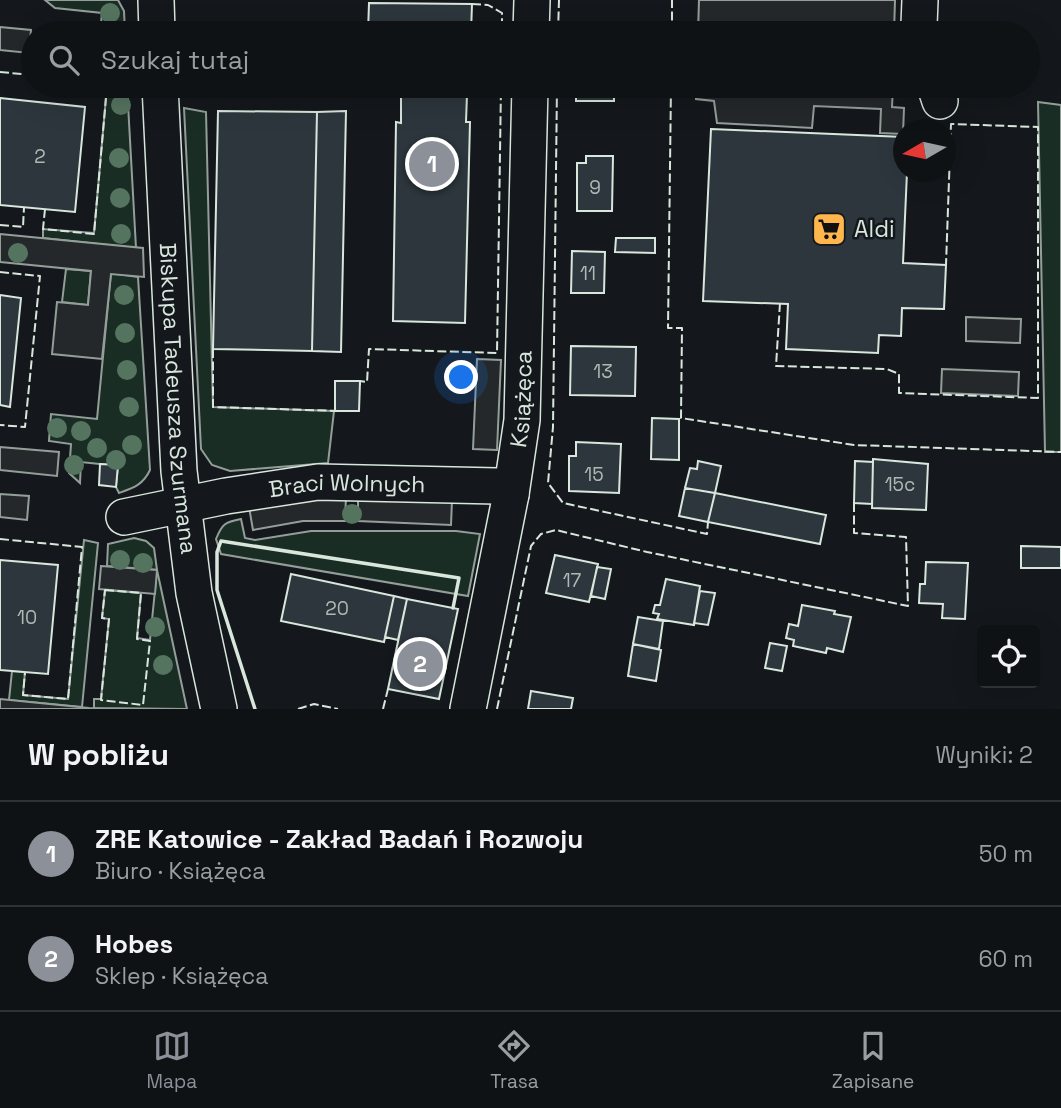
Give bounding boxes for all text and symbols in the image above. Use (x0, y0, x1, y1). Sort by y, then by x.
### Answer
search box (21, 21, 1040, 98)
icon: search (45, 41, 83, 79)
text: Szukaj tutaj (101, 43, 249, 77)
north arrow (893, 119, 956, 182)
pin: 1 (409, 138, 455, 190)
house number: 2 (34, 144, 46, 169)
house number: 9 (589, 175, 601, 200)
supermarket icon: Aldi (810, 210, 848, 248)
place label: Aldi (854, 214, 895, 244)
street label: Biskupa Tadeusza Szurmana (153, 242, 204, 556)
house number: 11 (580, 261, 596, 286)
street label: Książęca (503, 350, 539, 449)
house number: 13 (593, 359, 613, 384)
your location (444, 360, 478, 394)
house number: 15 (584, 462, 604, 487)
street label: Braci Wolnych (267, 467, 426, 504)
house number: 15c (885, 472, 915, 497)
house number: 17 (563, 568, 582, 593)
house number: 20 (325, 596, 349, 621)
house number: 10 (17, 605, 37, 630)
map controls (977, 625, 1040, 688)
button: locate (977, 625, 1040, 688)
pin: 2 (397, 638, 443, 690)
text: W pobliżu (28, 735, 169, 774)
text: Wyniki: 2 (936, 740, 1033, 770)
text: ZRE Katowice - Zakład Badań i Rozwoju (95, 822, 583, 856)
text: 1 (46, 839, 56, 869)
text: 50 m (979, 839, 1033, 869)
text: Biuro · Książęca (95, 856, 265, 886)
text: Hobes (95, 927, 173, 961)
text: 2 (44, 944, 58, 974)
text: 60 m (978, 944, 1033, 974)
text: Sklep · Książęca (95, 961, 269, 991)
tab: Mapa (147, 1027, 197, 1094)
tab: Trasa (490, 1027, 539, 1094)
tab: Zapisane (832, 1027, 914, 1094)

